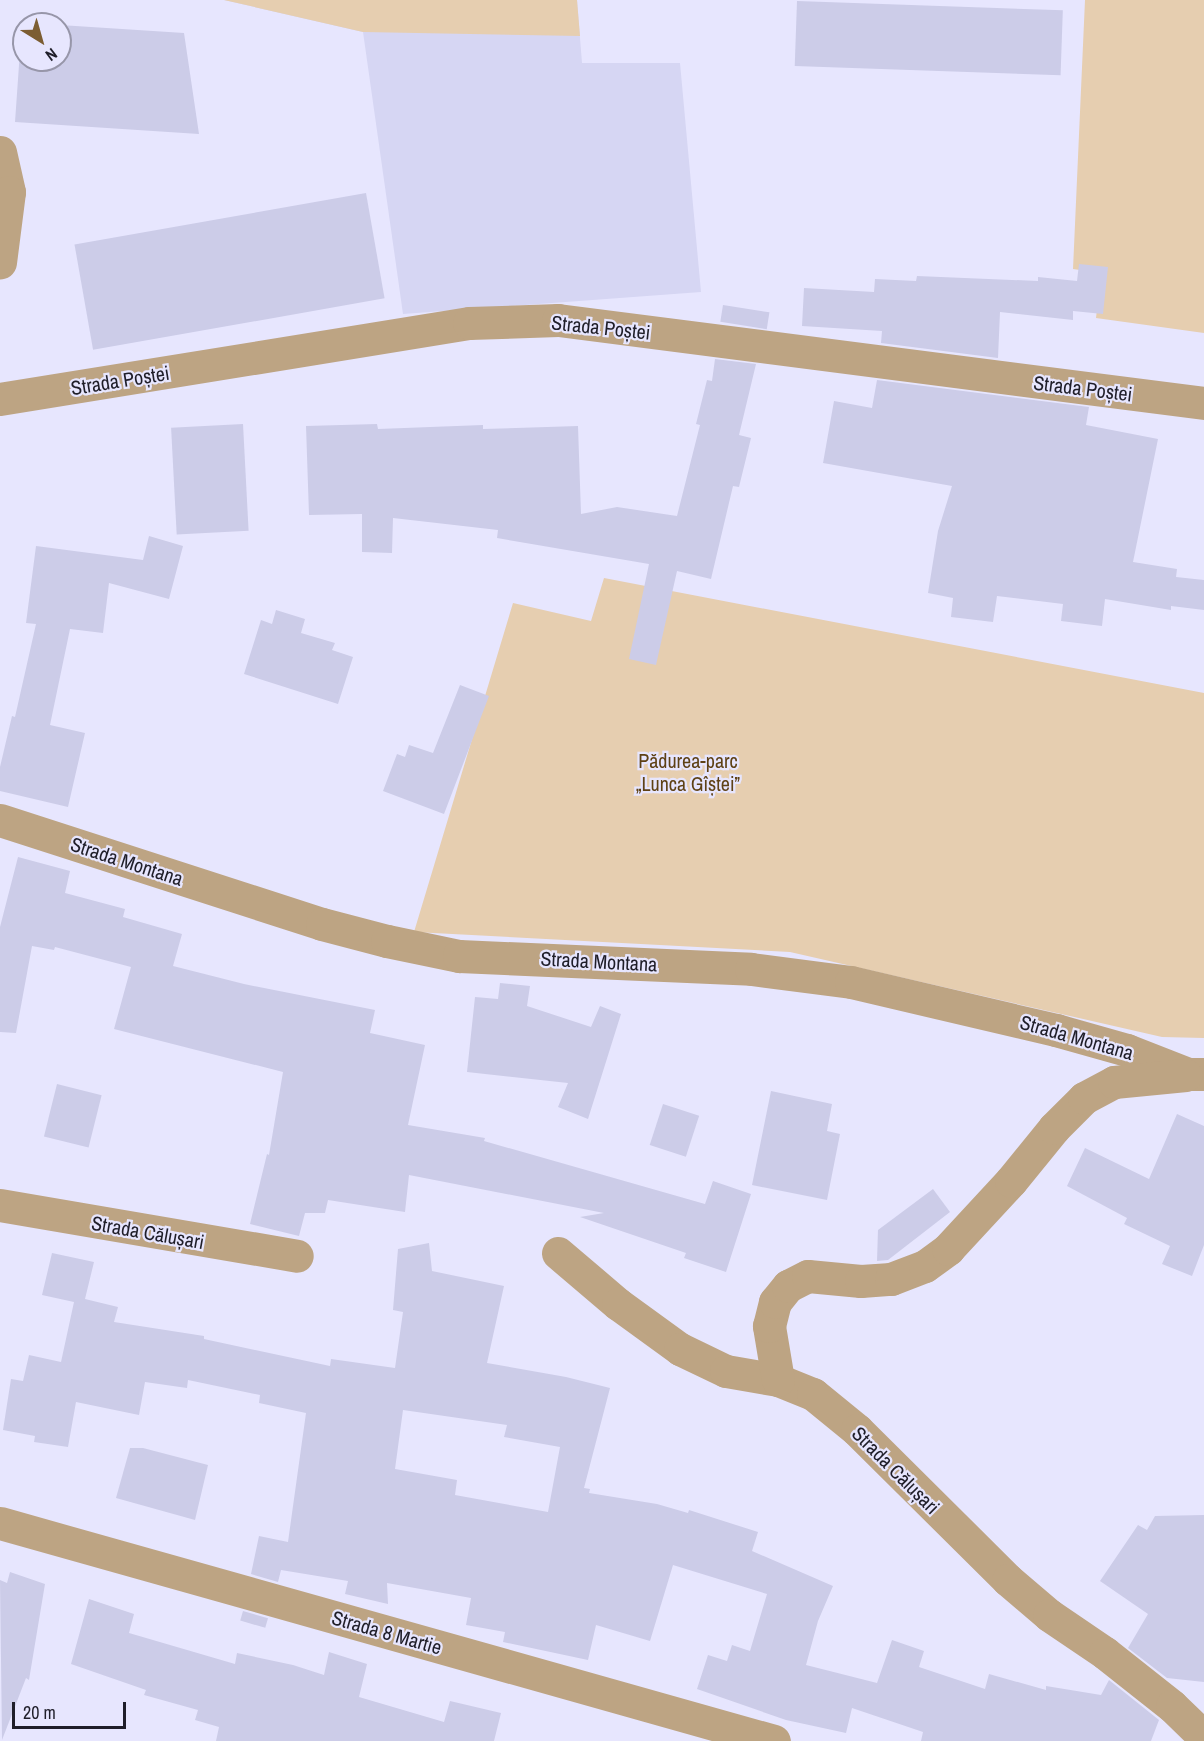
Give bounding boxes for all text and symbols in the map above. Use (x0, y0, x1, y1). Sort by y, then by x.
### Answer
north arrow (12, 12, 72, 72)
text: N (41, 43, 62, 66)
street label: Strada Poștei (550, 310, 652, 344)
street label: Strada Poștei (69, 360, 171, 400)
street label: Strada Poștei (1032, 370, 1134, 406)
park label: Pădurea-parc „Lunca Gîștei” (636, 748, 740, 795)
street label: Strada Montana (68, 832, 186, 890)
street label: Strada Montana (540, 946, 658, 976)
street label: Strada Montana (1018, 1009, 1136, 1065)
street label: Strada Călușari (90, 1210, 206, 1254)
street label: Strada Călușari (847, 1421, 945, 1519)
street label: Strada 8 Martie (329, 1605, 445, 1659)
scale bar (15, 1690, 129, 1728)
text: 20 m (23, 1700, 56, 1725)

